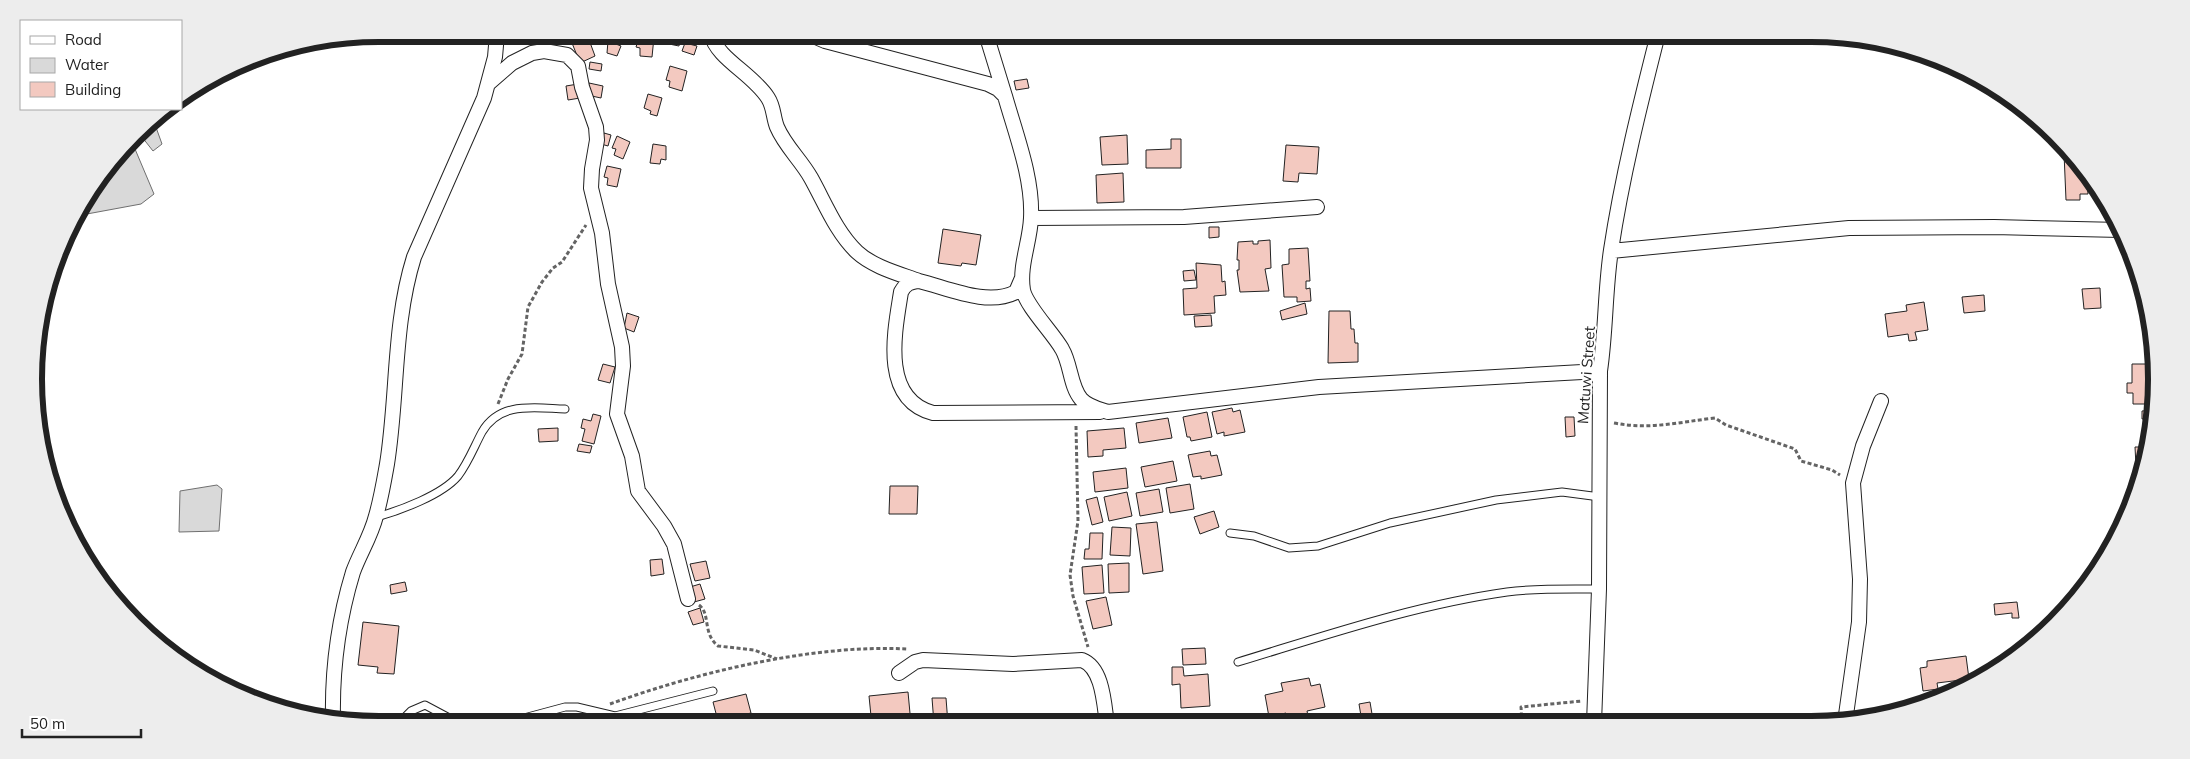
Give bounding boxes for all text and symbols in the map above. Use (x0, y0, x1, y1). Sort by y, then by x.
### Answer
legend (20, 20, 182, 110)
text: Road (65, 30, 102, 49)
text: Water (65, 55, 109, 74)
text: Building (65, 80, 121, 99)
street label: Matuwi Street (1573, 326, 1599, 424)
scale bar (22, 706, 141, 738)
text: 50 m (30, 714, 65, 733)

